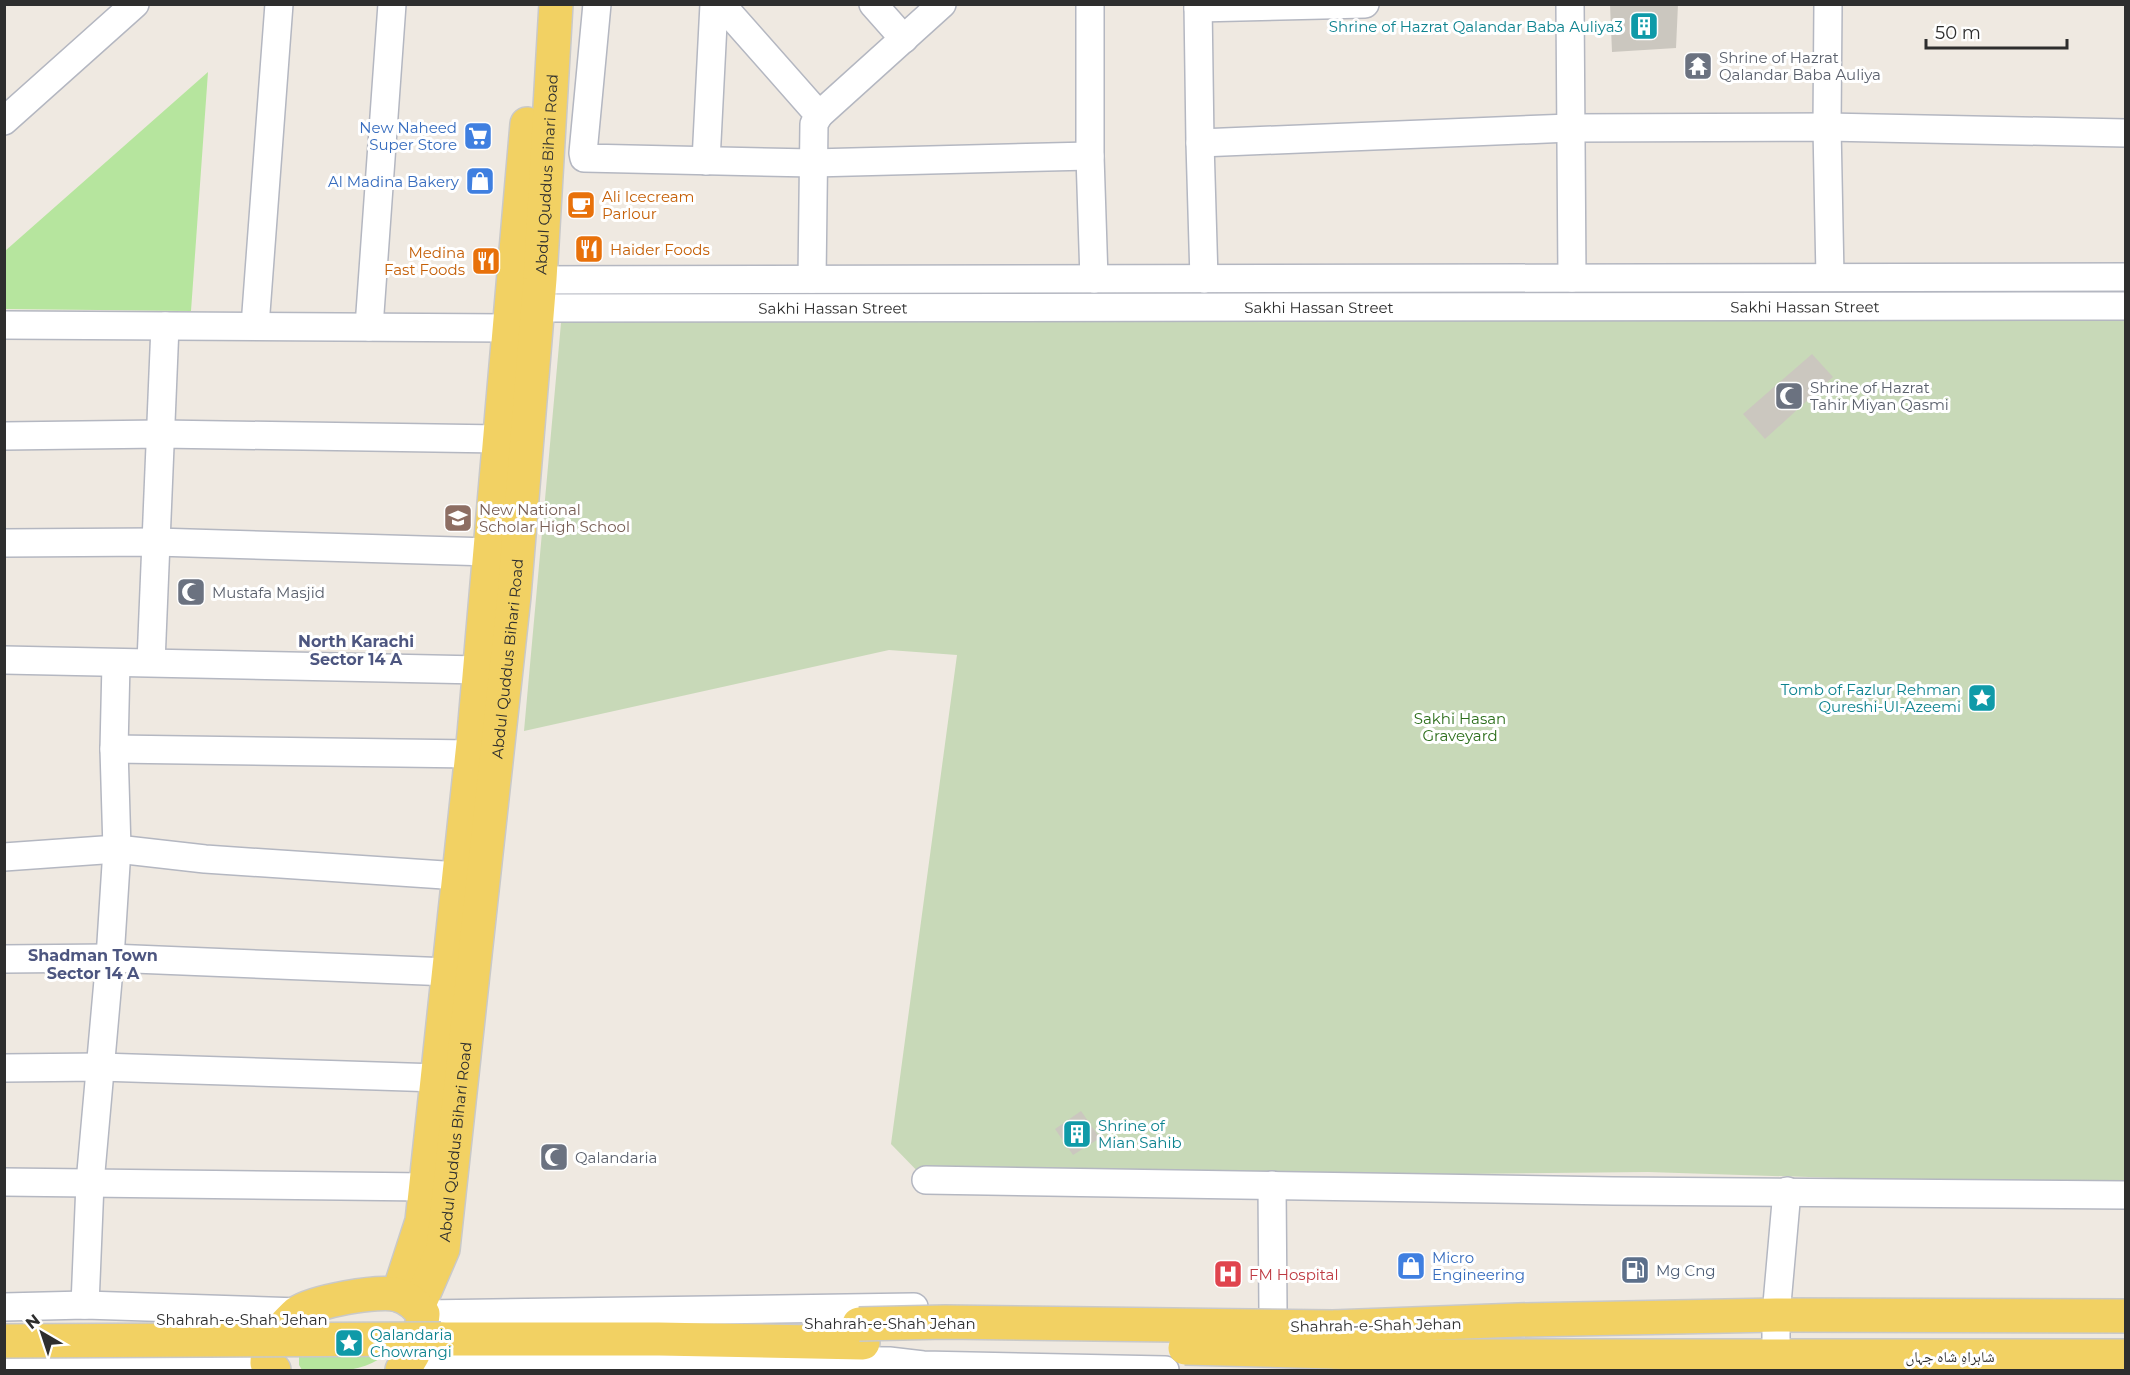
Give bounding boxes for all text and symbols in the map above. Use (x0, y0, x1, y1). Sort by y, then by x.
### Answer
building icon: Shrine of Hazrat Qalandar Baba Auliya3 (1628, 10, 1660, 42)
scale bar (1926, 12, 2067, 50)
place label: Shrine of Hazrat Qalandar Baba Auliya3 (1329, 17, 1623, 36)
text: 50 m (1935, 22, 1981, 44)
place label: Shrine of Hazrat Qalandar Baba Auliya (1719, 48, 1881, 84)
temple icon: Shrine of Hazrat Qalandar Baba Auliya (1682, 50, 1714, 82)
street label: Abdul Quddus Bihari Road (531, 73, 561, 275)
place label: New Naheed Super Store (359, 118, 457, 154)
supermarket icon: New Naheed Super Store (462, 120, 494, 152)
shop icon: Al Madina Bakery (464, 165, 496, 197)
place label: Al Madina Bakery (328, 172, 460, 191)
place label: Ali Icecream Parlour (602, 187, 695, 223)
cafe icon: Ali Icecream Parlour (565, 189, 597, 221)
restaurant icon: Haider Foods (573, 233, 605, 265)
place label: Haider Foods (610, 240, 710, 259)
place label: Medina Fast Foods (384, 243, 465, 279)
restaurant icon: Medina Fast Foods (470, 245, 502, 277)
street label: Sakhi Hassan Street (1244, 297, 1394, 317)
street label: Sakhi Hassan Street (1730, 297, 1880, 316)
street label: Sakhi Hassan Street (758, 298, 908, 317)
place label: Shrine of Hazrat Tahir Miyan Qasmi (1810, 378, 1949, 414)
mosque icon: Shrine of Hazrat Tahir Miyan Qasmi (1773, 380, 1805, 412)
place label: New National Scholar High School (479, 500, 630, 536)
school or university icon: New National Scholar High School (442, 502, 474, 534)
street label: Abdul Quddus Bihari Road (487, 558, 527, 760)
mosque icon: Mustafa Masjid (175, 576, 207, 608)
place label: Mustafa Masjid (212, 583, 325, 602)
district label: North Karachi Sector 14 A (298, 632, 414, 669)
place label: Tomb of Fazlur Rehman Qureshi-Ul-Azeemi (1781, 680, 1961, 716)
place icon: Tomb of Fazlur Rehman Qureshi-Ul-Azeemi (1966, 682, 1998, 714)
park label: Sakhi Hasan Graveyard (1414, 709, 1506, 745)
district label: Shadman Town Sector 14 A (28, 946, 158, 983)
street label: Abdul Quddus Bihari Road (434, 1041, 475, 1243)
place label: Shrine of Mian Sahib (1098, 1116, 1182, 1152)
building icon: Shrine of Mian Sahib (1061, 1118, 1093, 1150)
mosque icon: Qalandaria (538, 1141, 570, 1173)
place label: Qalandaria (575, 1148, 657, 1167)
place label: Micro Engineering (1432, 1248, 1525, 1284)
shop icon: Micro Engineering (1395, 1250, 1427, 1282)
fuel station icon: Mg Cng (1619, 1254, 1651, 1286)
hospital icon: FM Hospital (1212, 1258, 1244, 1290)
place label: Mg Cng (1656, 1261, 1716, 1280)
place label: FM Hospital (1249, 1265, 1338, 1284)
north arrow (12, 1303, 72, 1363)
text: N (22, 1310, 44, 1333)
street label: Shahrah-e-Shah Jehan (156, 1310, 328, 1329)
street label: Shahrah-e-Shah Jehan (804, 1314, 976, 1333)
street label: Shahrah-e-Shah Jehan (1290, 1314, 1462, 1336)
place label: Qalandaria Chowrangi (370, 1325, 452, 1361)
place icon: Qalandaria Chowrangi (333, 1327, 365, 1359)
street label: شاہراہِ شاہ جہاں (1905, 1347, 1995, 1367)

